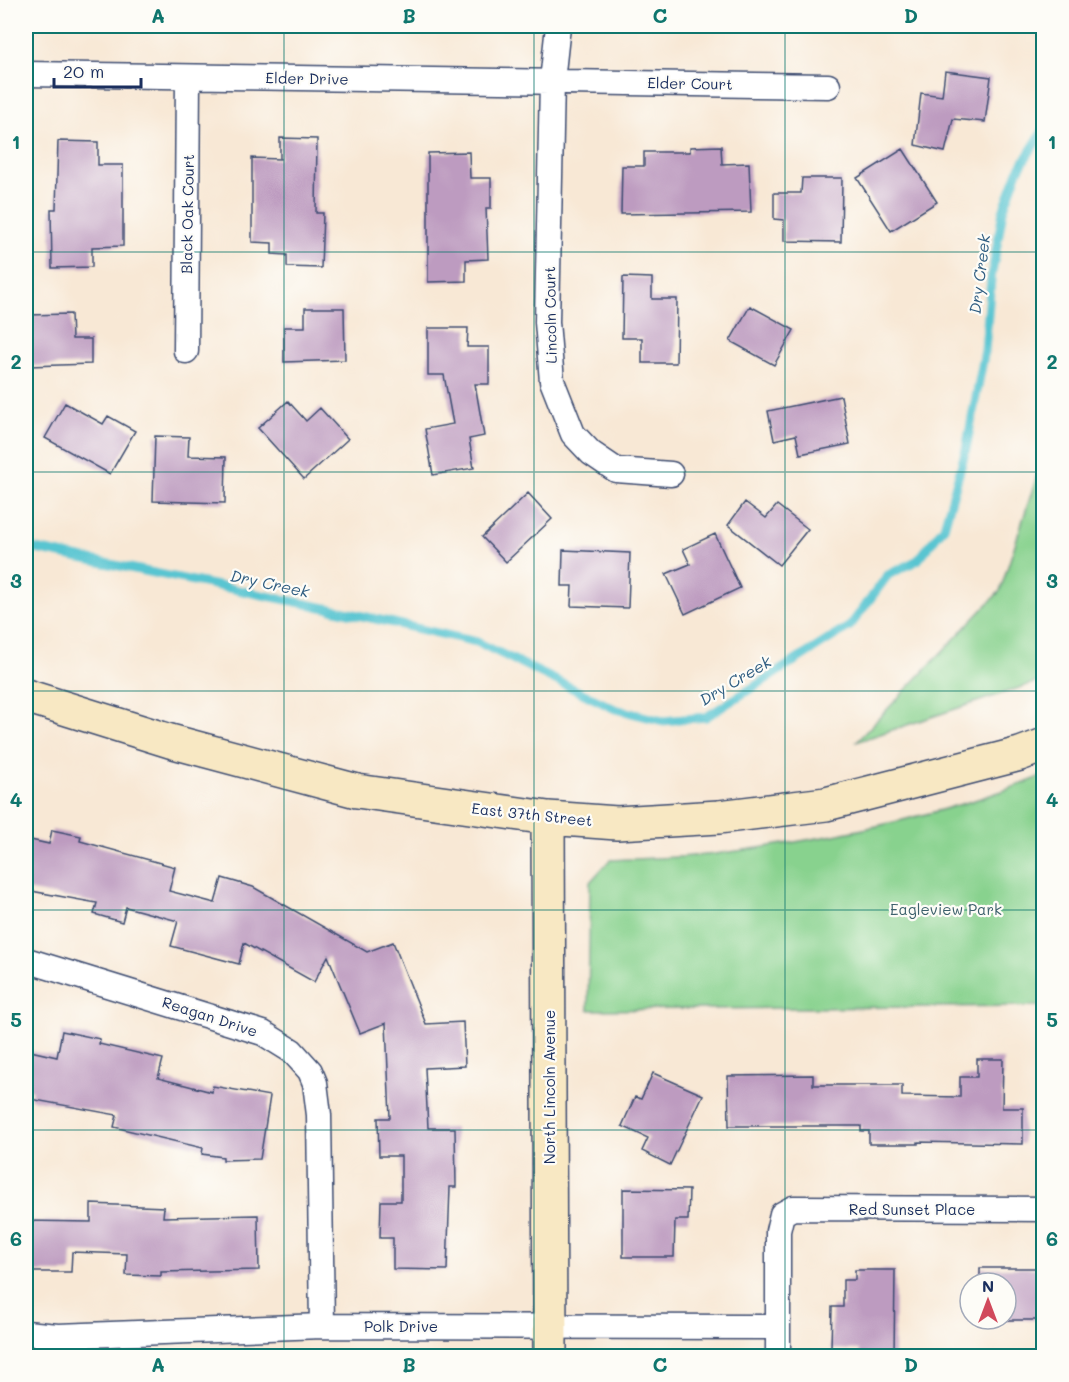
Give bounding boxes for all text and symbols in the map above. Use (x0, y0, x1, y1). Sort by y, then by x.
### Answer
text: A (151, 2, 165, 28)
text: B (402, 2, 416, 28)
text: C (653, 2, 668, 28)
text: D (904, 2, 918, 28)
scale bar (54, 51, 141, 89)
text: 20 m (63, 59, 104, 83)
street label: Elder Drive (265, 67, 349, 89)
street label: Elder Court (647, 72, 733, 94)
text: 1 (12, 128, 20, 154)
text: 1 (1048, 128, 1056, 154)
street label: Black Oak Court (176, 154, 198, 274)
water label: Dry Creek (964, 232, 994, 315)
street label: Lincoln Court (539, 266, 561, 364)
text: 2 (10, 348, 22, 374)
text: 2 (1046, 348, 1058, 374)
water label: Dry Creek (229, 564, 312, 602)
text: 3 (10, 567, 22, 593)
text: 3 (1046, 567, 1058, 593)
water label: Dry Creek (695, 650, 775, 710)
text: 4 (10, 786, 23, 812)
text: 4 (1046, 786, 1059, 812)
street label: East 37th Street (471, 798, 593, 830)
park label: Eagleview Park (890, 899, 1002, 919)
street label: Reagan Drive (160, 991, 260, 1041)
text: 5 (10, 1006, 22, 1032)
text: 5 (1046, 1006, 1058, 1032)
street label: North Lincoln Avenue (539, 1010, 559, 1164)
street label: Red Sunset Place (849, 1199, 975, 1219)
text: 6 (10, 1225, 22, 1251)
text: 6 (1046, 1225, 1058, 1251)
north arrow (958, 1271, 1018, 1331)
text: N (982, 1275, 994, 1296)
street label: Polk Drive (364, 1316, 438, 1336)
text: A (151, 1351, 165, 1377)
text: B (402, 1351, 416, 1377)
text: C (653, 1351, 668, 1377)
text: D (904, 1351, 918, 1377)

